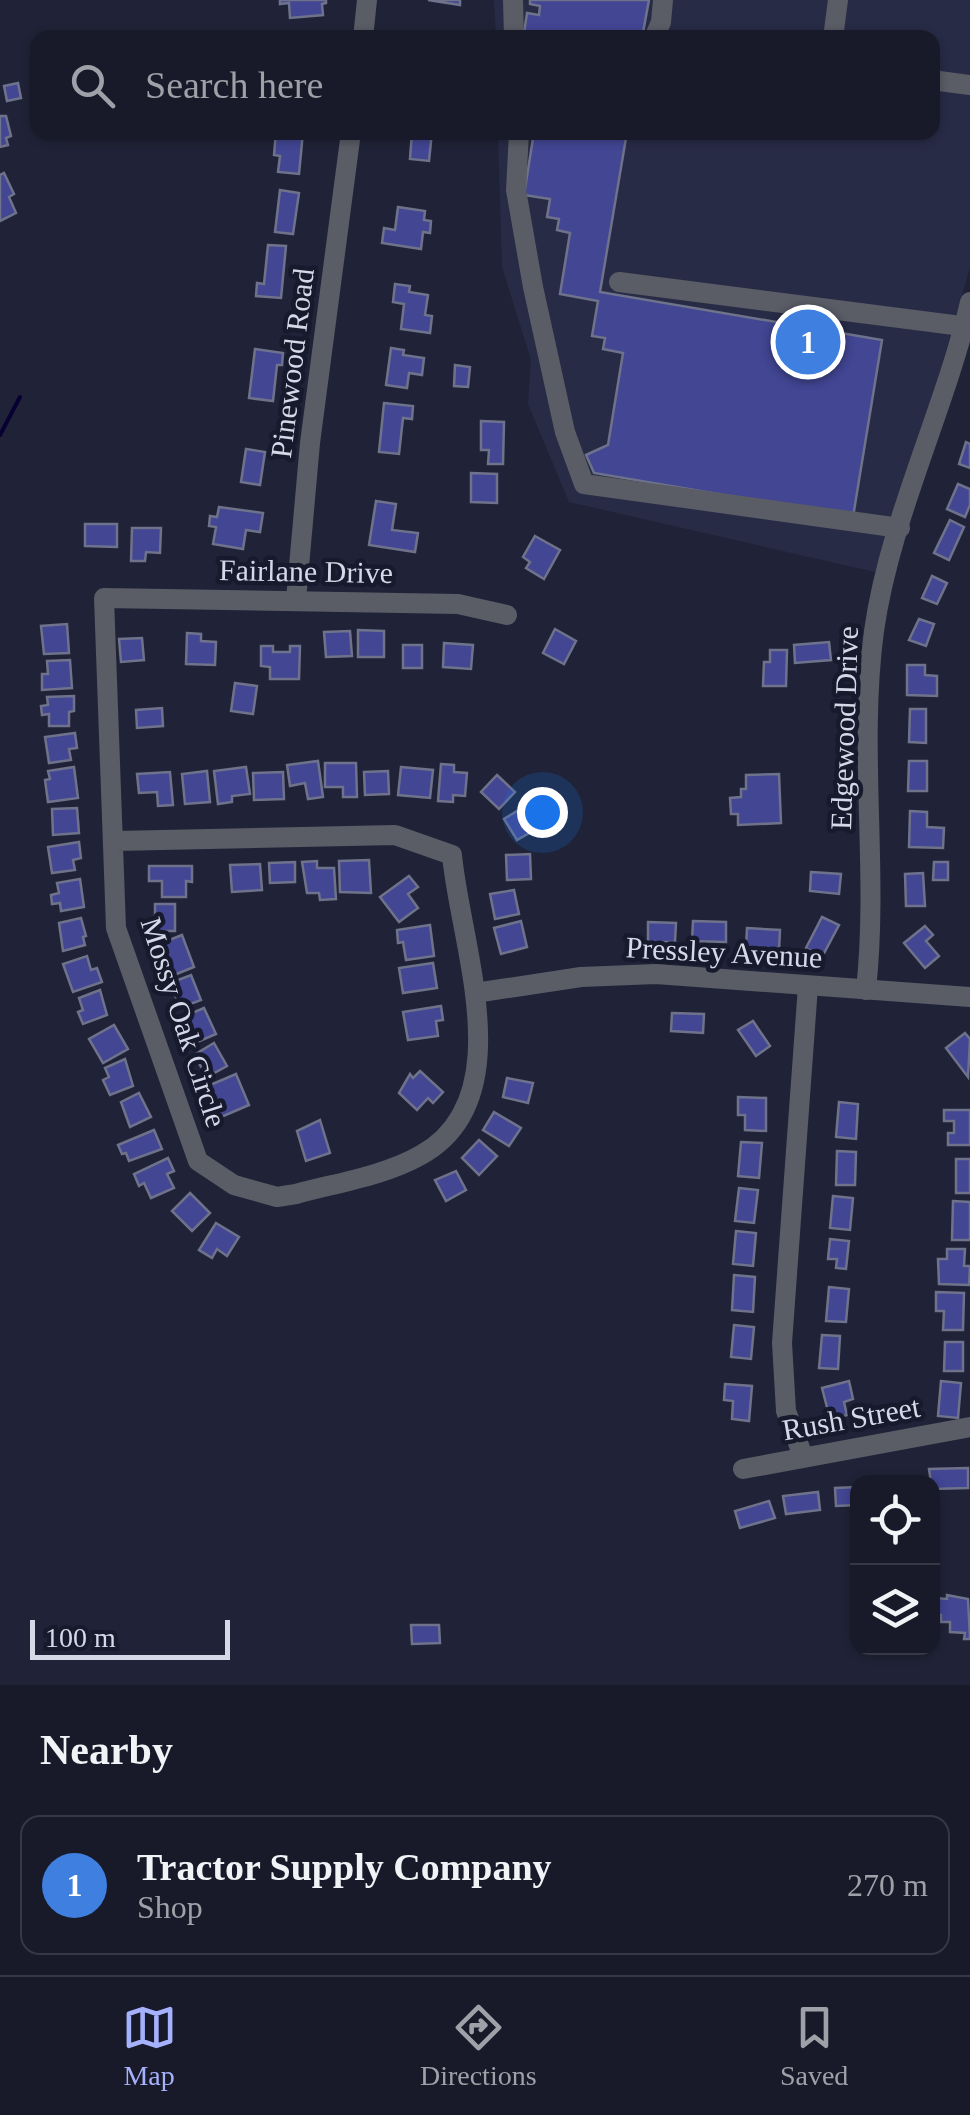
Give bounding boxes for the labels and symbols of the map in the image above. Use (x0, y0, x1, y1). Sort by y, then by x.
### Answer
street label: Pinewood Road (264, 266, 320, 460)
pin: 1 (776, 304, 840, 380)
street label: Fairlane Drive (219, 553, 393, 589)
street label: Edgewood Drive (824, 625, 864, 831)
your location (517, 787, 568, 838)
street label: Mossy Oak Circle (135, 913, 233, 1131)
street label: Pressley Avenue (625, 930, 823, 974)
street label: Rush Street (780, 1390, 923, 1446)
scale bar (30, 1615, 230, 1660)

